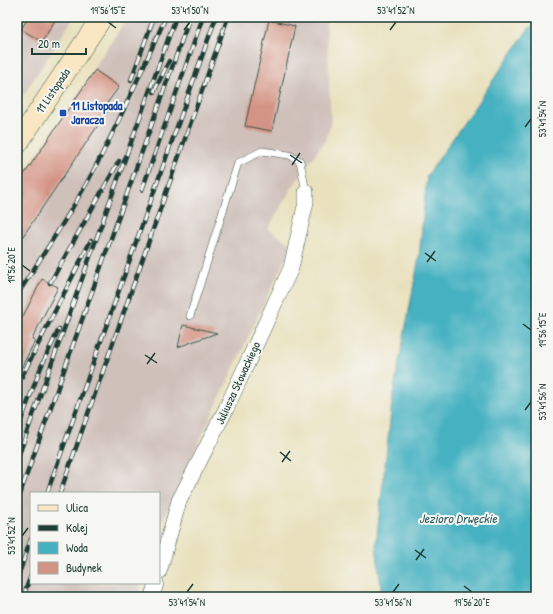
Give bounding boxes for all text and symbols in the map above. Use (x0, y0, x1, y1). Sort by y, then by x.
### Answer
text: 19°56'15"E (91, 4, 126, 17)
text: 53°41'50"N (171, 4, 209, 17)
text: 53°41'52"N (377, 4, 415, 17)
scale bar (32, 30, 86, 56)
text: 20 m (38, 35, 60, 52)
street label: 11 Listopada (31, 64, 74, 117)
place label: 11 Listopada Jaracza (71, 97, 123, 128)
text: 53°41'54"N (536, 101, 549, 137)
marker: 11 Listopada Jaracza (58, 108, 68, 118)
text: 19°56'20"E (5, 246, 18, 283)
text: 19°56'15"E (536, 312, 549, 347)
street label: Juliusza Słowackiego (211, 338, 264, 427)
text: 53°41'56"N (536, 384, 549, 420)
legend (30, 492, 160, 584)
text: Ulica (66, 499, 88, 516)
water label: Jezioro Drwęckie (419, 509, 498, 527)
text: 53°41'52"N (5, 517, 18, 555)
text: Kolej (66, 519, 88, 536)
text: Woda (66, 539, 88, 556)
text: Budynek (66, 559, 102, 576)
text: 53°41'54"N (169, 596, 205, 609)
text: 53°41'56"N (375, 596, 411, 609)
text: 19°56'20"E (454, 596, 491, 609)

